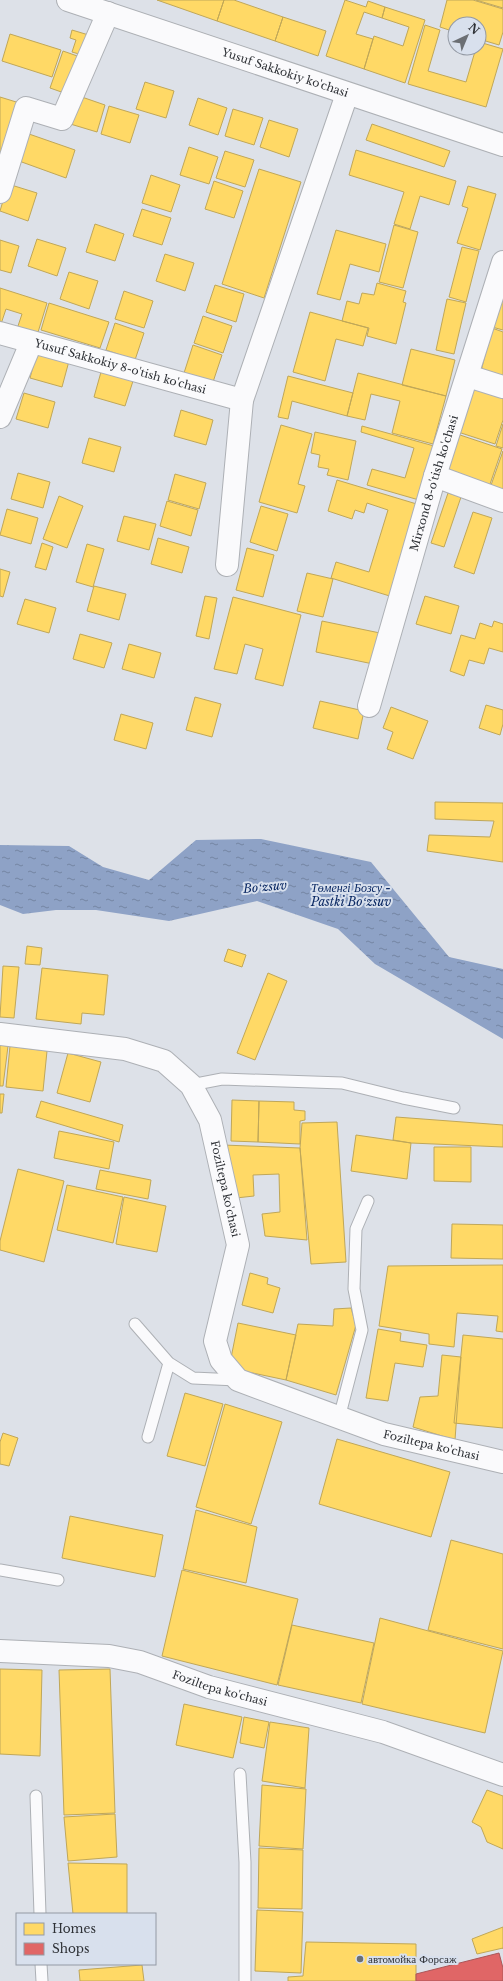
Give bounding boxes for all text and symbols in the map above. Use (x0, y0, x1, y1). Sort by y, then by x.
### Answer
north arrow (447, 16, 487, 56)
text: N (465, 20, 483, 38)
street label: Yusuf Sakkokiy ko'chasi (219, 44, 351, 100)
street label: Yusuf Sakkokiy 8-o'tish ko'chasi (32, 336, 208, 397)
street label: Mirxond 8-o'tish ko'chasi (407, 413, 461, 553)
water label: Boʻzsuv (242, 877, 287, 896)
water label: Төменгі Бозсу - Pastki Boʻzsuv (310, 880, 391, 909)
street label: Foziltepa ko'chasi (208, 1139, 243, 1238)
street label: Foziltepa ko'chasi (382, 1427, 481, 1463)
street label: Foziltepa ko'chasi (171, 1667, 269, 1709)
legend (16, 1913, 156, 1965)
text: Homes (52, 1921, 96, 1936)
text: Shops (52, 1941, 89, 1956)
place label: автомойка Форсаж (368, 1952, 457, 1966)
marker: автомойка Форсаж (355, 1954, 365, 1964)

